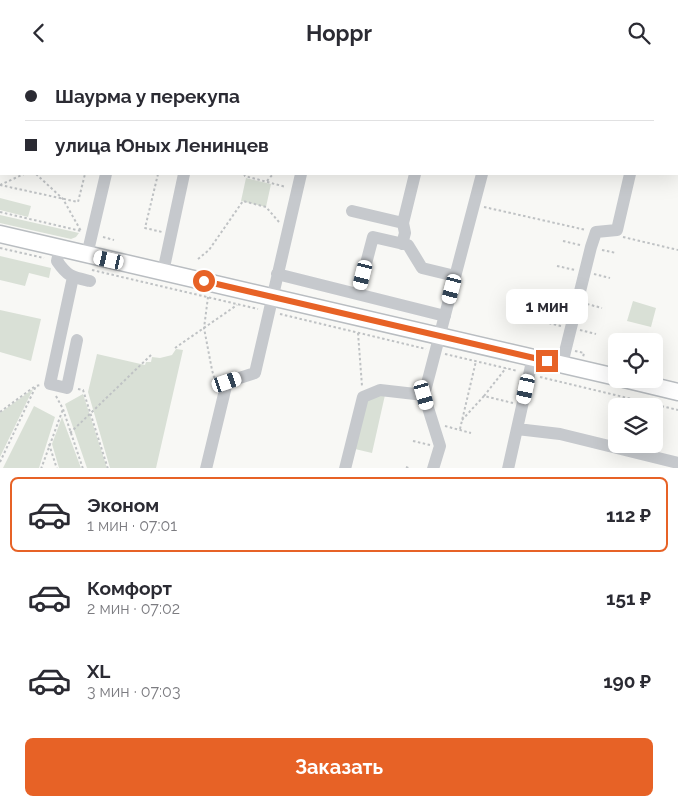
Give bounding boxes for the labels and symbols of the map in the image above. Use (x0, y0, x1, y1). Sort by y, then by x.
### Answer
car (92, 249, 125, 271)
car (352, 259, 373, 291)
route start (193, 270, 215, 292)
car (440, 273, 463, 305)
callout: 1 мин (506, 289, 588, 323)
route end (536, 350, 558, 372)
car (210, 370, 243, 394)
car (515, 373, 536, 405)
car (412, 379, 435, 411)

